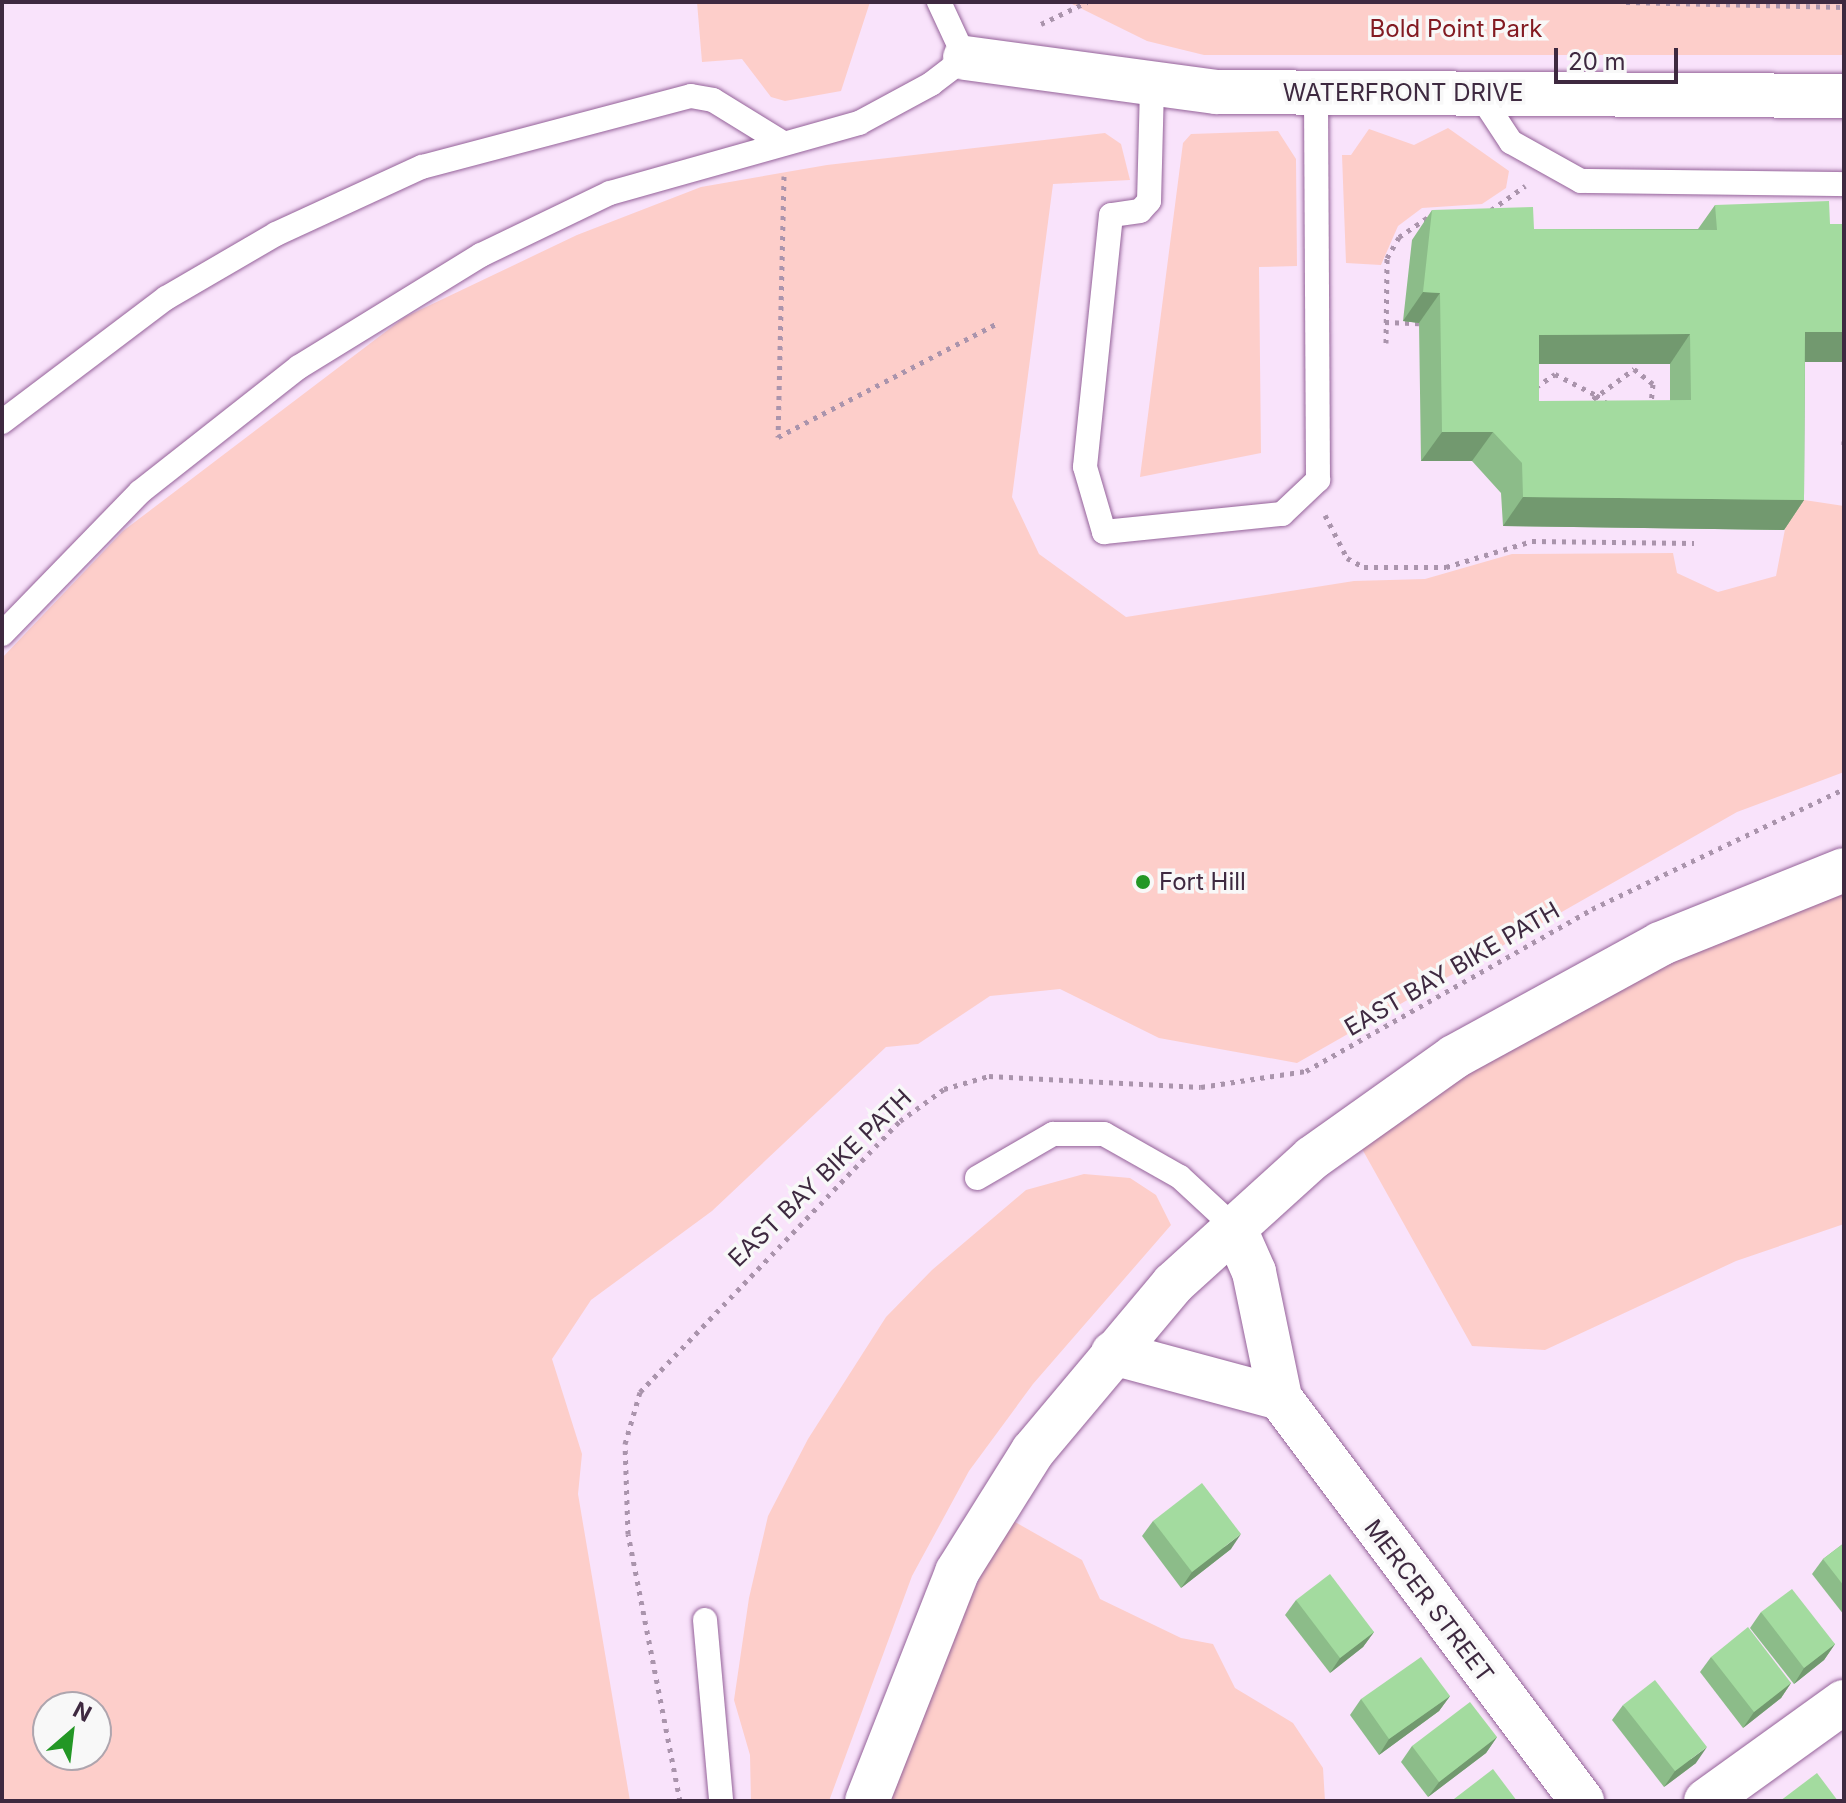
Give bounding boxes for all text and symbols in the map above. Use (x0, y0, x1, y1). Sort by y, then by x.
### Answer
park label: Bold Point Park (1370, 15, 1542, 43)
scale bar (1558, 32, 1682, 82)
text: 20 m (1568, 47, 1626, 76)
street label: WATERFRONT DRIVE (1283, 79, 1523, 107)
place label: Fort Hill (1159, 868, 1246, 896)
marker: Fort Hill (1134, 873, 1152, 891)
street label: EAST BAY BIKE PATH (1340, 896, 1564, 1042)
street label: EAST BAY BIKE PATH (723, 1083, 917, 1273)
street label: MERCER STREET (1358, 1514, 1500, 1688)
north arrow (32, 1691, 112, 1771)
text: N (69, 1696, 96, 1727)

